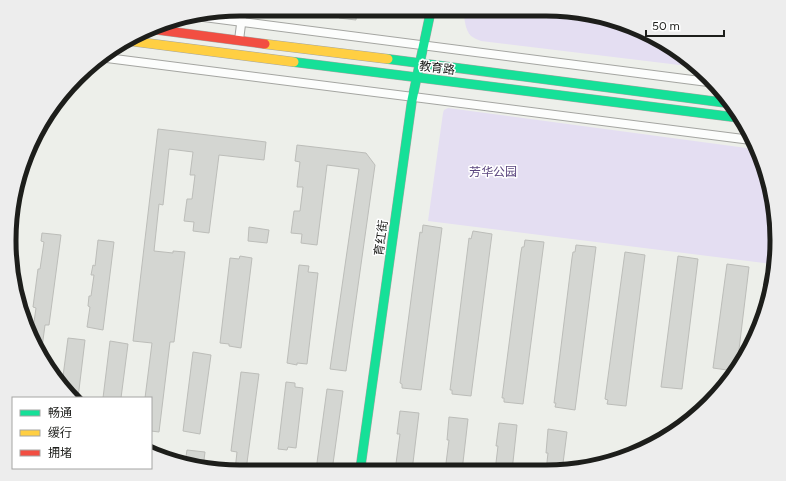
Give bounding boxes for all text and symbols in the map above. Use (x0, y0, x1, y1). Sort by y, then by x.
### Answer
scale bar (646, 12, 724, 38)
text: 50 m (652, 19, 680, 33)
street label: 教育路 (418, 59, 456, 77)
park label: 芳华公园 (469, 165, 517, 179)
street label: 育红街 (372, 219, 390, 257)
legend (12, 397, 152, 469)
text: 畅通 (48, 406, 72, 420)
text: 缓行 (48, 426, 72, 440)
text: 拥堵 (48, 446, 72, 460)

